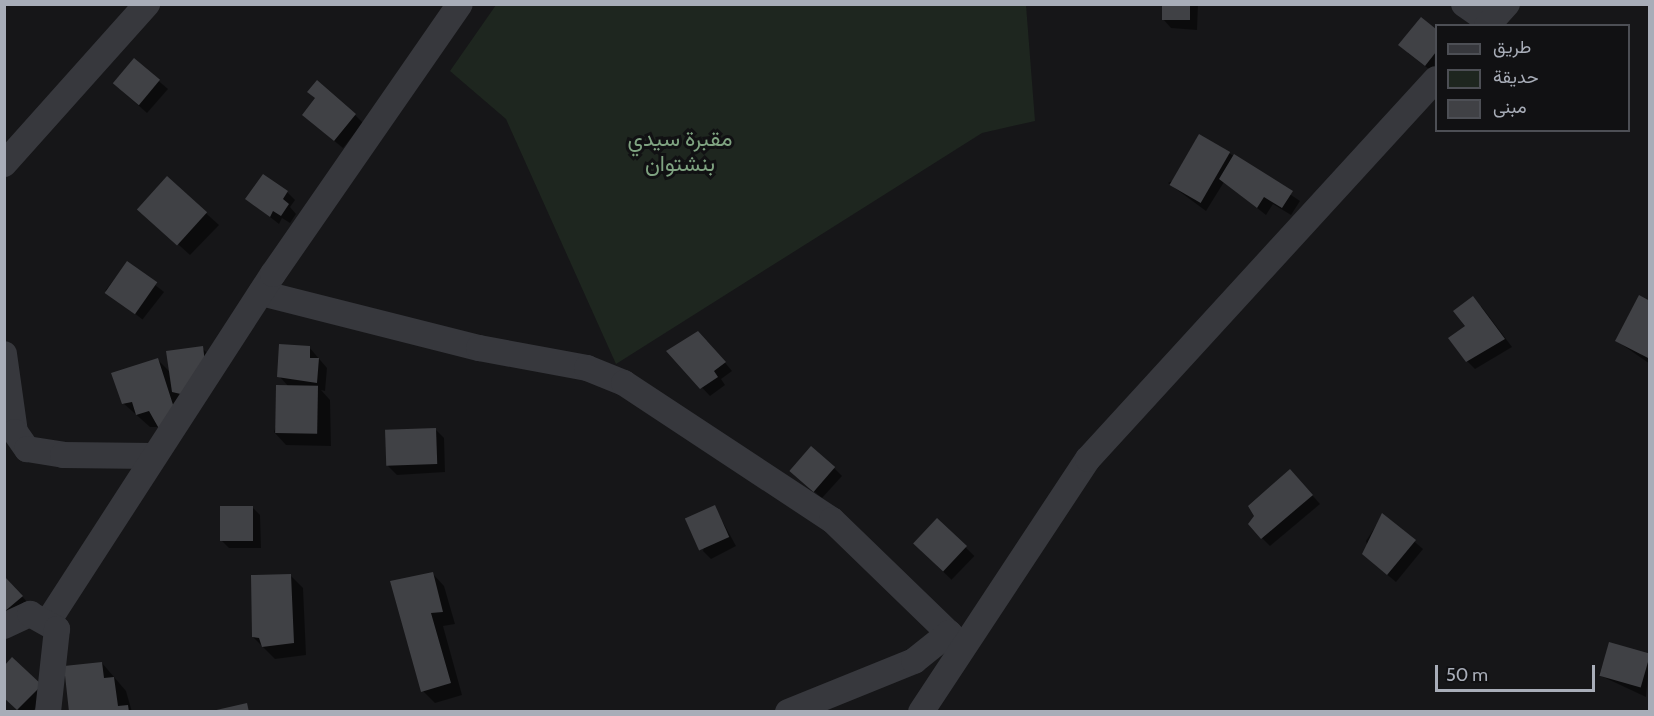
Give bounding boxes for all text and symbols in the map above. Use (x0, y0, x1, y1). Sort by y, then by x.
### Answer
legend (1435, 24, 1630, 132)
text: طريق (1493, 36, 1531, 58)
text: حديقة (1493, 66, 1539, 88)
text: مبنى (1493, 96, 1527, 118)
park label: مقبرة سيدي بنشتوان (628, 125, 732, 176)
scale bar (1438, 653, 1598, 691)
text: 50 m (1446, 664, 1488, 686)

